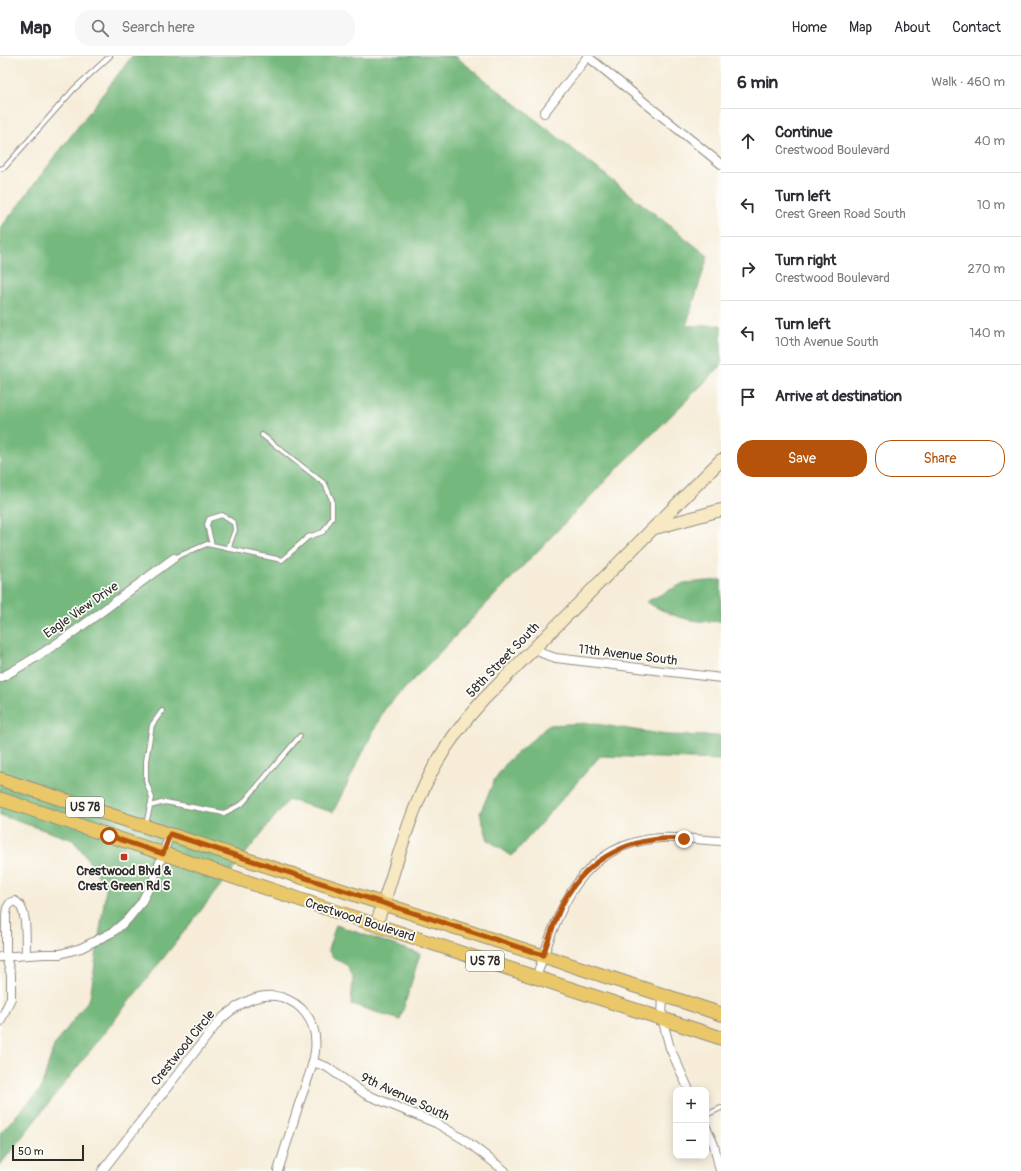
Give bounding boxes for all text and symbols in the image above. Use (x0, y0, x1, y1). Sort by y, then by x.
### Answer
search box (75, 10, 355, 46)
text: Map (20, 16, 51, 40)
icon: search (89, 17, 111, 39)
text: Search here (121, 18, 195, 37)
text: Home (792, 19, 827, 36)
text: Map (849, 19, 872, 36)
text: About (894, 19, 930, 36)
text: Contact (952, 19, 1001, 36)
text: 6 min (737, 72, 778, 93)
text: Walk · 460 m (931, 74, 1005, 90)
text: Continue (775, 123, 833, 142)
icon: ahead (737, 130, 759, 152)
text: 40 m (974, 133, 1005, 149)
text: Crestwood Boulevard (775, 142, 890, 158)
text: Turn left (775, 187, 831, 206)
icon: left (737, 194, 759, 216)
text: 10 m (977, 197, 1005, 213)
text: Crest Green Road South (775, 206, 906, 222)
text: Turn right (775, 251, 836, 270)
icon: right (737, 258, 759, 280)
text: 270 m (968, 261, 1005, 277)
text: Crestwood Boulevard (775, 270, 890, 286)
text: Turn left (775, 315, 831, 334)
icon: left (737, 322, 759, 344)
text: 140 m (969, 325, 1005, 341)
text: 10th Avenue South (775, 334, 878, 350)
icon: arrive (737, 386, 759, 408)
text: Arrive at destination (775, 387, 902, 406)
button: Save (737, 440, 867, 477)
button: Share (875, 440, 1005, 477)
street label: Eagle View Drive (41, 578, 122, 642)
street label: 58th Street South (463, 619, 543, 701)
street label: 11th Avenue South (578, 641, 678, 669)
road number: US 78 (66, 797, 104, 817)
route start (100, 827, 118, 845)
route end (675, 830, 693, 848)
marker: Crestwood Blvd & Crest Green Rd S (119, 852, 129, 862)
place label: Crestwood Blvd & Crest Green Rd S (76, 863, 172, 894)
street label: Crestwood Boulevard (303, 895, 417, 945)
road number: US 78 (466, 951, 504, 971)
street label: Crestwood Circle (148, 1006, 219, 1089)
street label: 9th Avenue South (358, 1069, 452, 1125)
map controls (673, 1087, 709, 1159)
button: + (673, 1087, 709, 1123)
button: − (673, 1123, 709, 1159)
scale bar (12, 1143, 84, 1162)
text: 50 m (18, 1145, 44, 1158)

